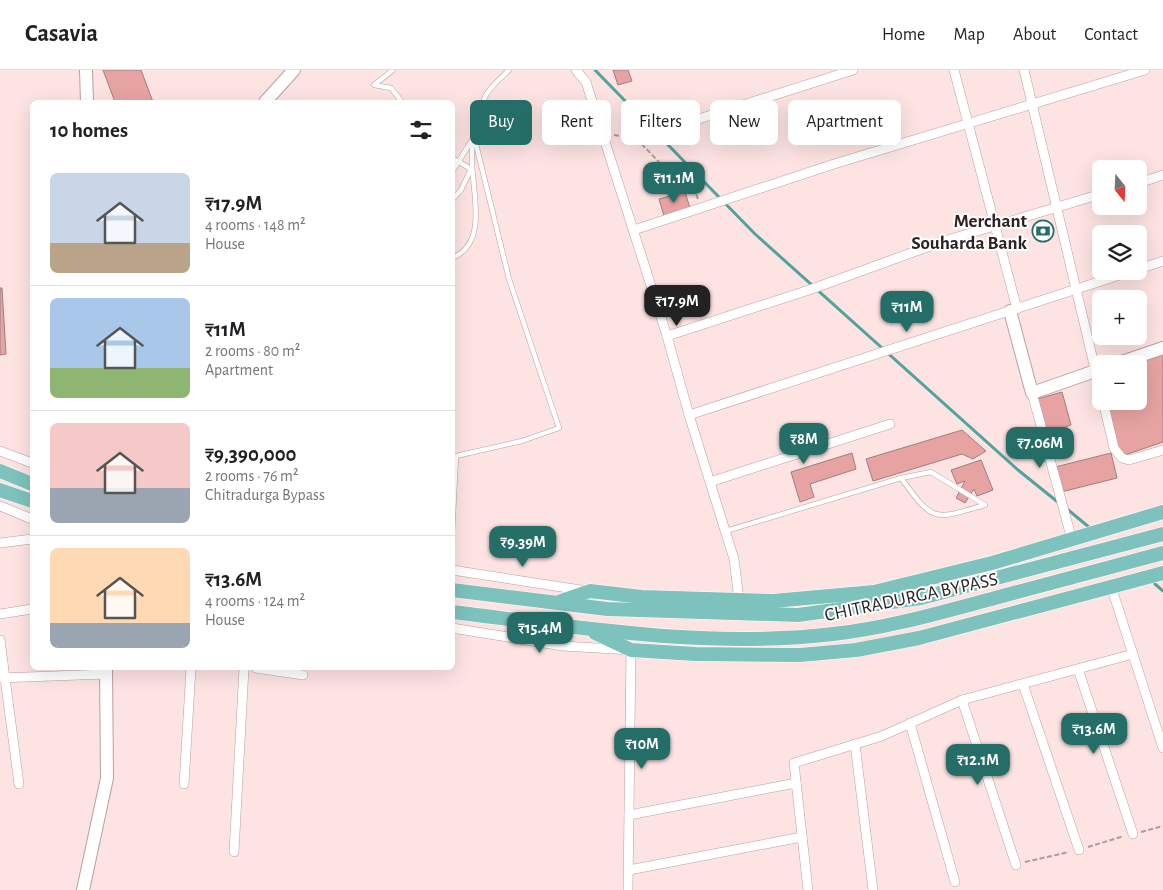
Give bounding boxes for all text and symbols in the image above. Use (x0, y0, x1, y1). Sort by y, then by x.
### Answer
text: Casavia (25, 22, 98, 46)
text: Home (882, 26, 925, 44)
text: Map (953, 26, 985, 44)
text: About (1013, 26, 1056, 44)
text: Contact (1084, 26, 1138, 44)
chip: Buy (470, 100, 532, 145)
chip: Rent (542, 100, 611, 145)
chip: Filters (621, 100, 700, 145)
chip: New (710, 100, 778, 145)
chip: Apartment (788, 100, 901, 145)
icon: filters (407, 116, 435, 144)
text: 10 homes (50, 120, 128, 141)
north arrow (1092, 160, 1148, 215)
map controls (1092, 160, 1147, 410)
pin: ₹11.1M (633, 162, 715, 204)
text: ₹11.1M (654, 170, 694, 186)
icon: home (90, 193, 150, 253)
text: ₹17.9M (205, 193, 262, 214)
place label: Merchant Souharda Bank (911, 212, 1028, 253)
text: 4 rooms · 148 m² (205, 217, 306, 233)
bank icon: Merchant Souharda Bank (1031, 219, 1055, 243)
button: layers (1092, 225, 1147, 280)
text: House (205, 236, 245, 252)
pin: ₹17.9M (636, 284, 718, 327)
pin: ₹11M (877, 290, 937, 333)
button: + (1092, 290, 1147, 345)
text: ₹17.9M (655, 293, 699, 309)
text: ₹11M (892, 299, 922, 315)
icon: home (90, 318, 150, 378)
text: ₹11M (205, 319, 246, 340)
text: 2 rooms · 80 m² (205, 343, 300, 359)
button: − (1092, 355, 1147, 410)
text: Apartment (205, 362, 273, 378)
pin: ₹8M (780, 422, 828, 465)
pin: ₹7.06M (999, 426, 1081, 469)
text: ₹8M (790, 431, 818, 447)
text: ₹7.06M (1017, 435, 1063, 451)
icon: home (90, 443, 150, 503)
text: ₹9,390,000 (205, 444, 297, 465)
text: 2 rooms · 76 m² (205, 468, 299, 484)
text: Chitradurga Bypass (205, 487, 325, 503)
pin: ₹9.39M (482, 526, 564, 568)
text: ₹9.39M (500, 534, 546, 550)
icon: home (90, 568, 150, 628)
text: ₹13.6M (205, 569, 262, 590)
street label: CHITRADURGA BYPASS (823, 570, 1000, 625)
text: 4 rooms · 124 m² (205, 593, 305, 609)
text: House (205, 612, 245, 628)
pin: ₹15.4M (499, 612, 581, 654)
text: ₹15.4M (518, 620, 562, 636)
pin: ₹13.6M (1053, 712, 1135, 755)
text: ₹13.6M (1072, 721, 1116, 737)
pin: ₹10M (612, 728, 672, 770)
text: ₹10M (625, 736, 659, 752)
pin: ₹12.1M (937, 744, 1019, 786)
text: ₹12.1M (957, 752, 999, 768)

